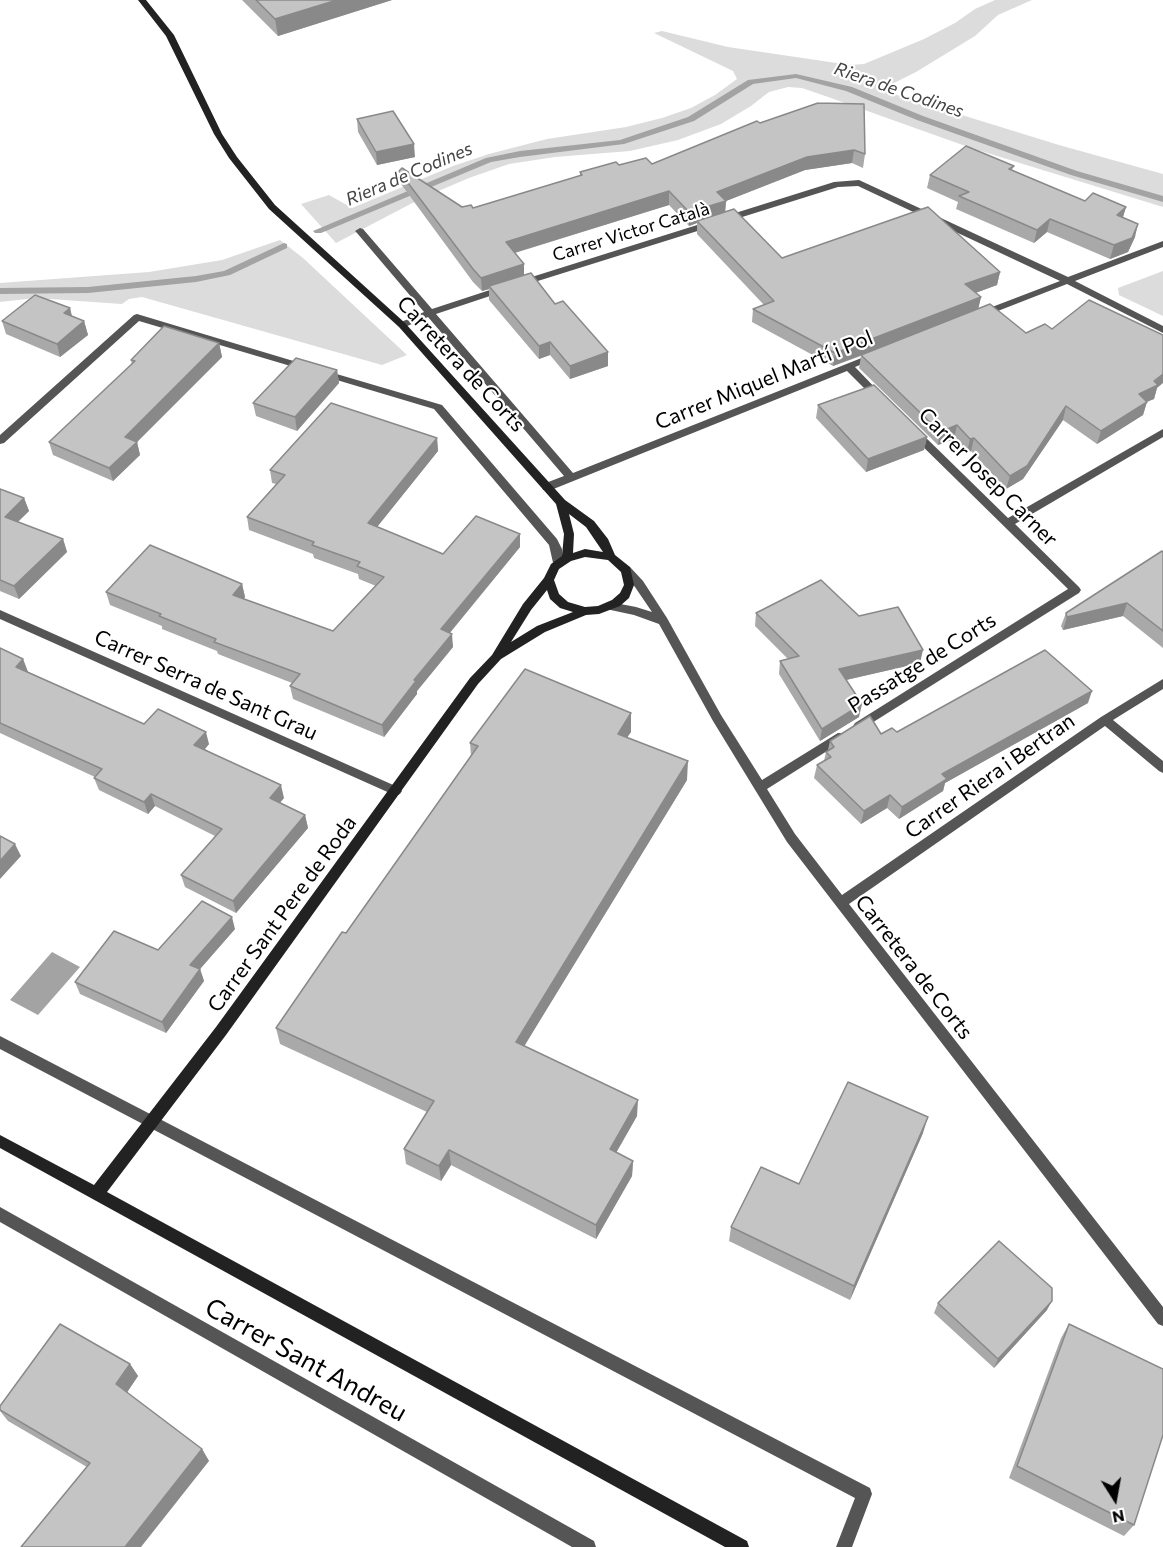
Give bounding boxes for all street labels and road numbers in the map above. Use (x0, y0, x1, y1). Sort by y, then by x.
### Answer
street label: Carrer Victor Català (550, 198, 712, 266)
street label: Carretera de Corts (392, 291, 530, 437)
street label: Carrer Miquel Martí i Pol (651, 325, 877, 435)
street label: Carrer Josep Carner (913, 402, 1063, 552)
street label: Passatge de Corts (843, 607, 1001, 719)
street label: Carrer Serra de Sant Grau (90, 624, 322, 746)
street label: Carrer Riera i Bertran (900, 708, 1080, 844)
street label: Carrer Sant Pere de Roda (202, 811, 362, 1017)
street label: Carretera de Corts (850, 890, 978, 1044)
street label: Carrer Sant Andreu (200, 1292, 412, 1428)

